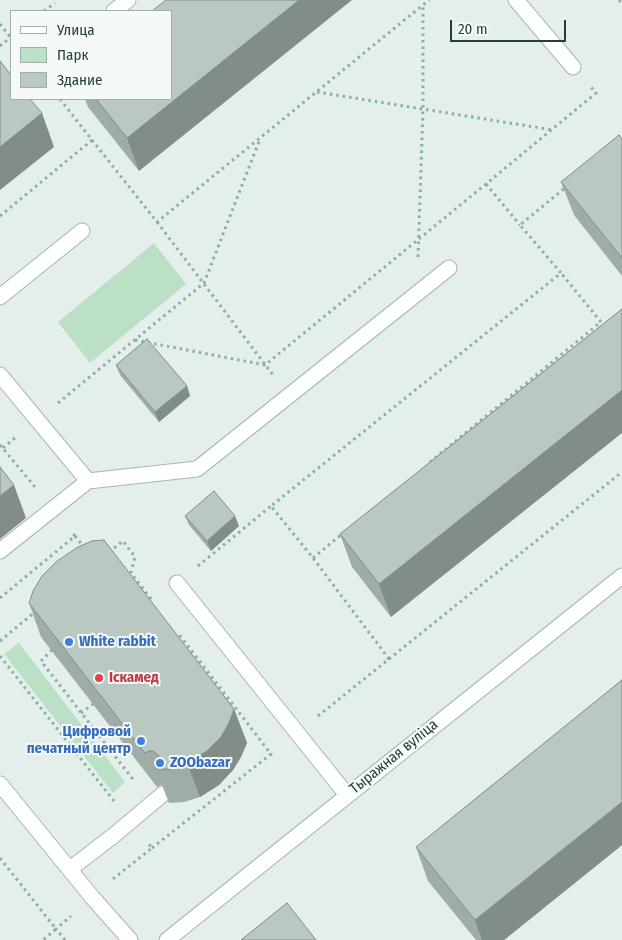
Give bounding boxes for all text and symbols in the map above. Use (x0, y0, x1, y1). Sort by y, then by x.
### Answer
legend (10, 10, 172, 100)
scale bar (452, 10, 568, 42)
text: 20 m (458, 20, 488, 38)
text: Улица (57, 21, 95, 39)
text: Парк (57, 46, 88, 64)
text: Здание (57, 71, 103, 89)
place label: White rabbit (79, 633, 156, 651)
marker: White rabbit (63, 636, 75, 648)
place label: Іскамед (109, 669, 159, 687)
marker: Іскамед (93, 672, 105, 684)
street label: Тыражная вуліца (346, 716, 442, 798)
place label: Цифровой печатный центр (27, 723, 131, 758)
marker: Цифровой печатный центр (135, 735, 147, 747)
place label: ZOObazar (170, 754, 230, 772)
marker: ZOObazar (154, 757, 166, 769)

